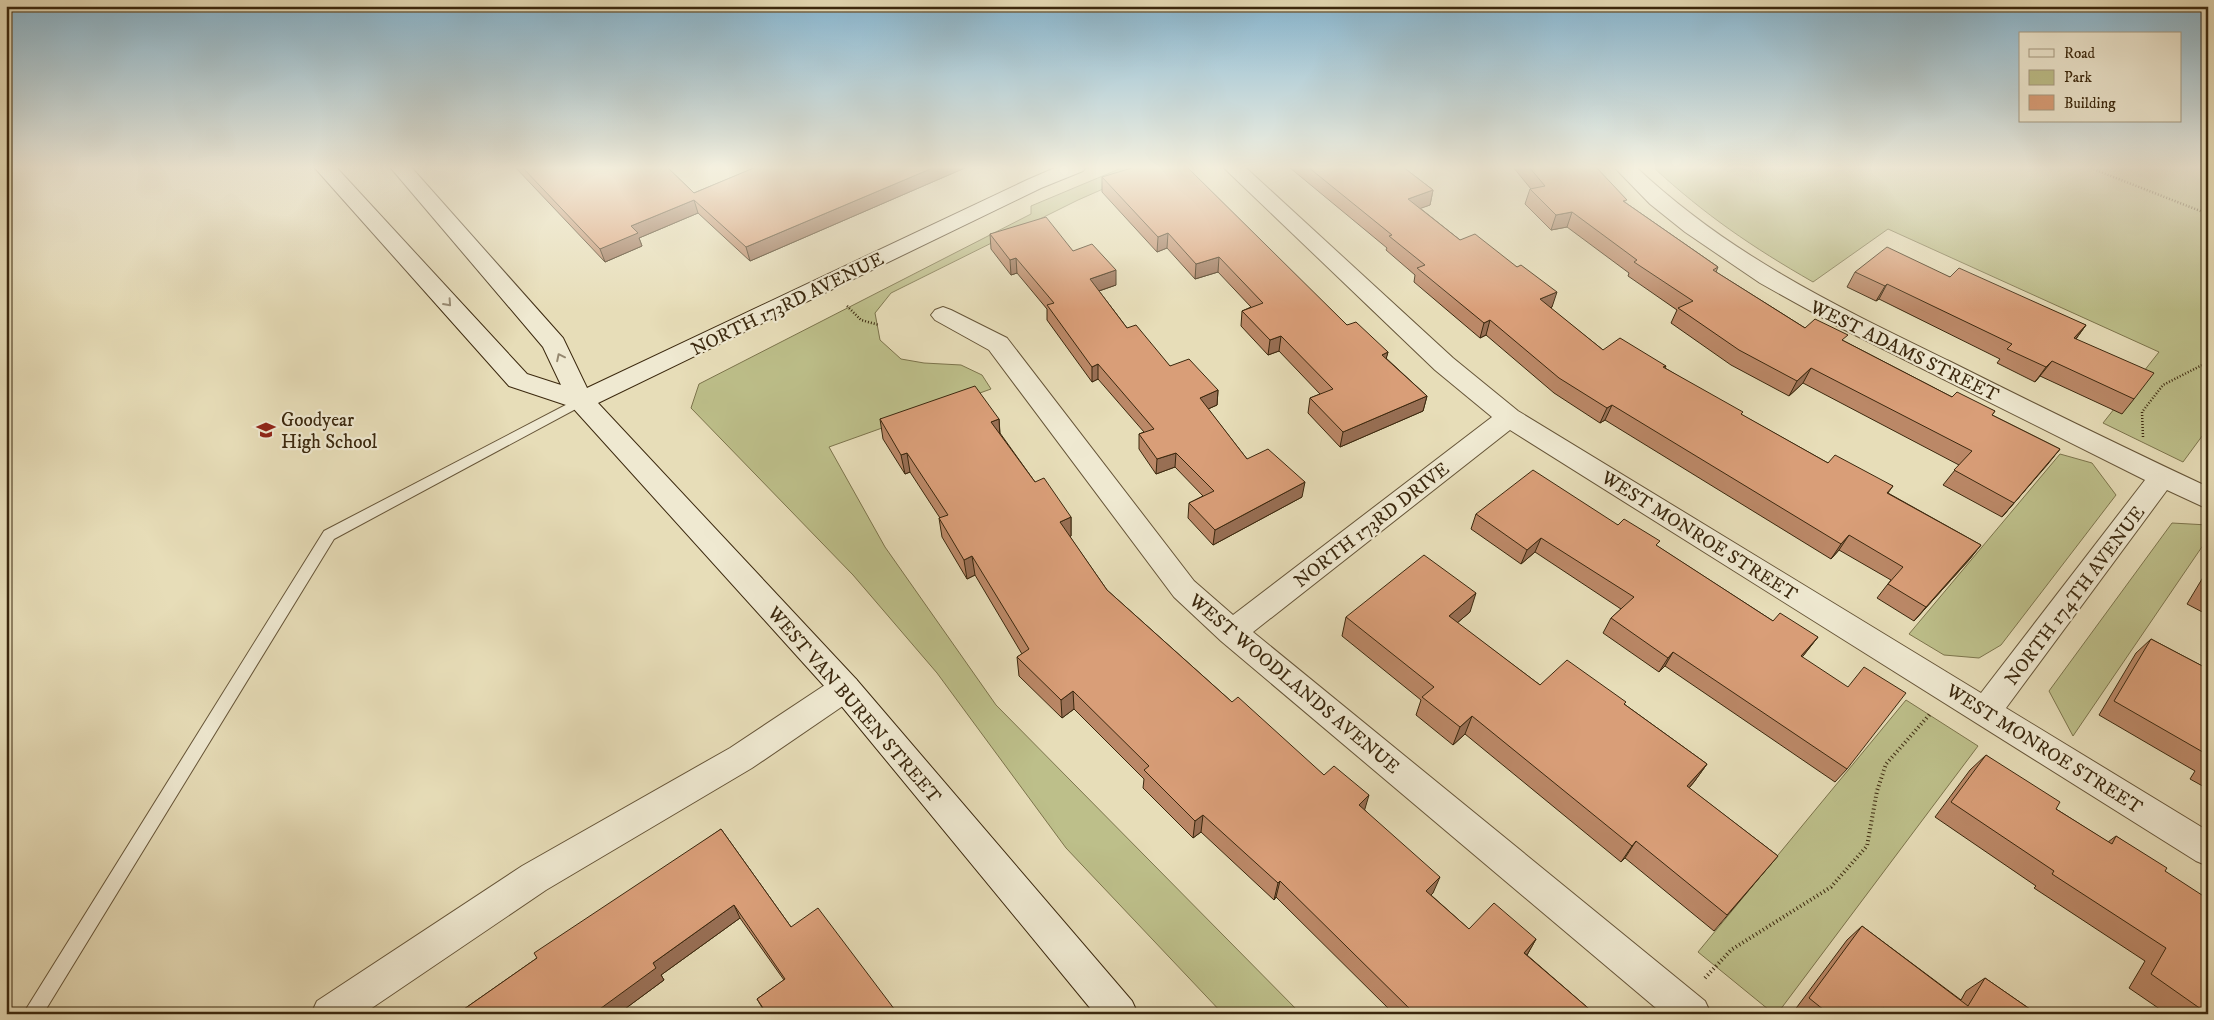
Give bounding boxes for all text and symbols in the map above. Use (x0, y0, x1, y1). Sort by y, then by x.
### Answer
legend (2019, 32, 2182, 122)
text: Road (2064, 44, 2096, 63)
text: Park (2064, 68, 2093, 87)
text: Building (2064, 94, 2116, 113)
street label: NORTH 173RD AVENUE (688, 248, 888, 361)
street label: WEST ADAMS STREET (1805, 295, 2003, 407)
one-way arrow (443, 298, 452, 307)
one-way arrow (556, 353, 566, 362)
place label: Goodyear High School (281, 409, 378, 454)
school or university icon: Goodyear High School (255, 419, 277, 441)
street label: NORTH 173RD DRIVE (1290, 457, 1454, 593)
street label: WEST MONROE STREET (1596, 466, 1802, 606)
street label: NORTH 174TH AVENUE (2000, 502, 2150, 690)
street label: WEST WOODLANDS AVENUE (1183, 589, 1404, 779)
street label: WEST VAN BUREN STREET (762, 601, 946, 808)
street label: WEST MONROE STREET (1941, 679, 2147, 819)

